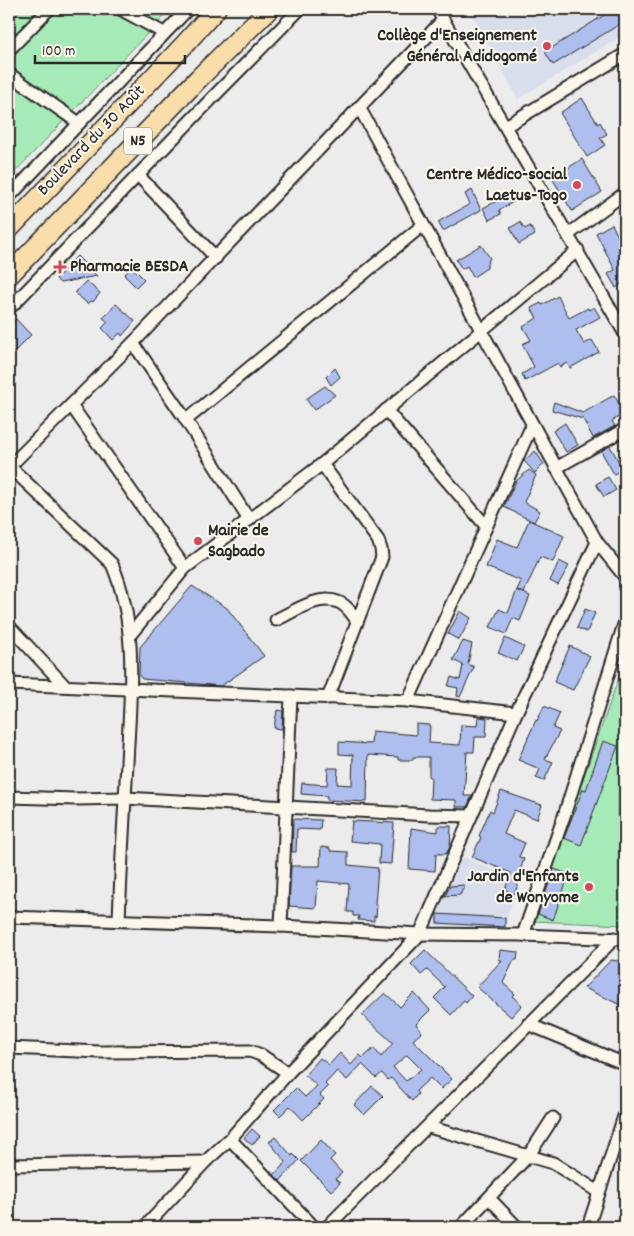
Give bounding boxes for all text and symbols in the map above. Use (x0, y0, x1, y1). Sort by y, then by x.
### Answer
place label: Collège d'Enseignement Général Adidogomé (377, 24, 537, 70)
scale bar (35, 32, 185, 64)
marker: Collège d'Enseignement Général Adidogomé (541, 40, 553, 52)
text: 100 m (42, 41, 75, 63)
street label: Boulevard du 30 Août (32, 79, 152, 202)
road number: N5 (124, 128, 152, 154)
place label: Centre Médico-social Laetus-Togo (426, 163, 568, 209)
marker: Centre Médico-social Laetus-Togo (571, 179, 583, 191)
place label: Pharmacie BESDA (70, 255, 189, 280)
marker: Pharmacie BESDA (54, 261, 66, 273)
place label: Mairie de Sagbado (208, 519, 269, 565)
marker: Mairie de Sagbado (192, 535, 204, 547)
place label: Jardin d'Enfants de Wonyome (467, 865, 579, 911)
marker: Jardin d'Enfants de Wonyome (583, 881, 595, 893)

